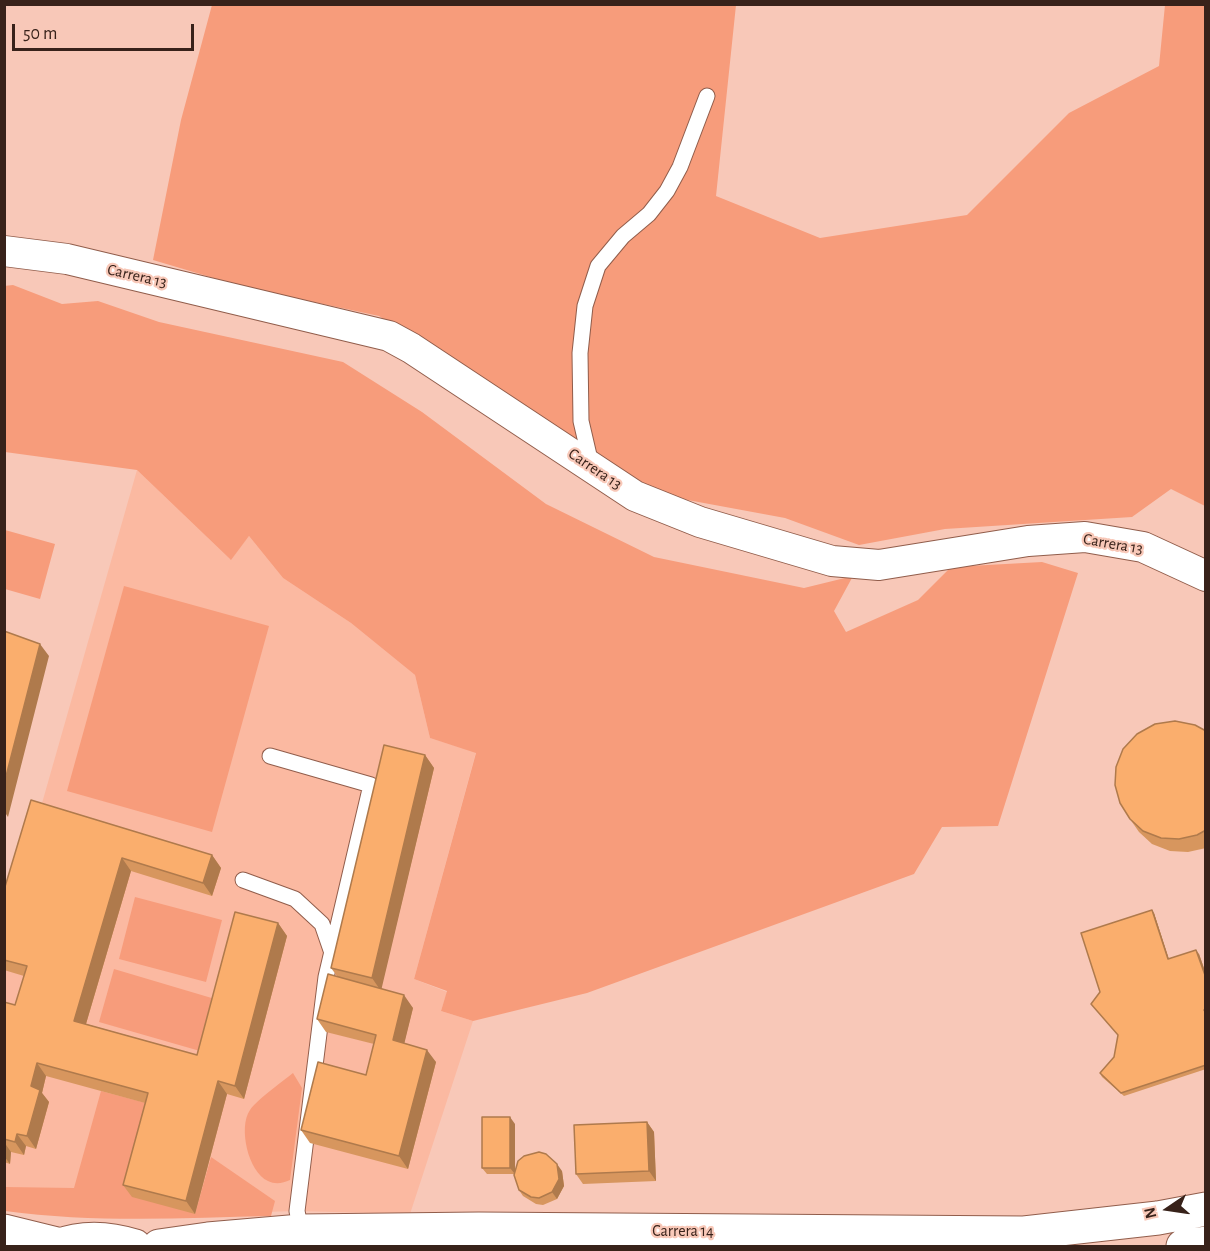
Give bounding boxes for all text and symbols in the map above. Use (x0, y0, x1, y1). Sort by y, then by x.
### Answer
scale bar (15, 12, 196, 50)
text: 50 m (23, 25, 57, 43)
street label: Carrera 13 (105, 260, 169, 292)
street label: Carrera 13 (565, 444, 625, 494)
street label: Carrera 13 (1082, 529, 1144, 559)
north arrow (1138, 1179, 1198, 1239)
text: N (1141, 1206, 1160, 1220)
street label: Carrera 14 (652, 1221, 714, 1241)

